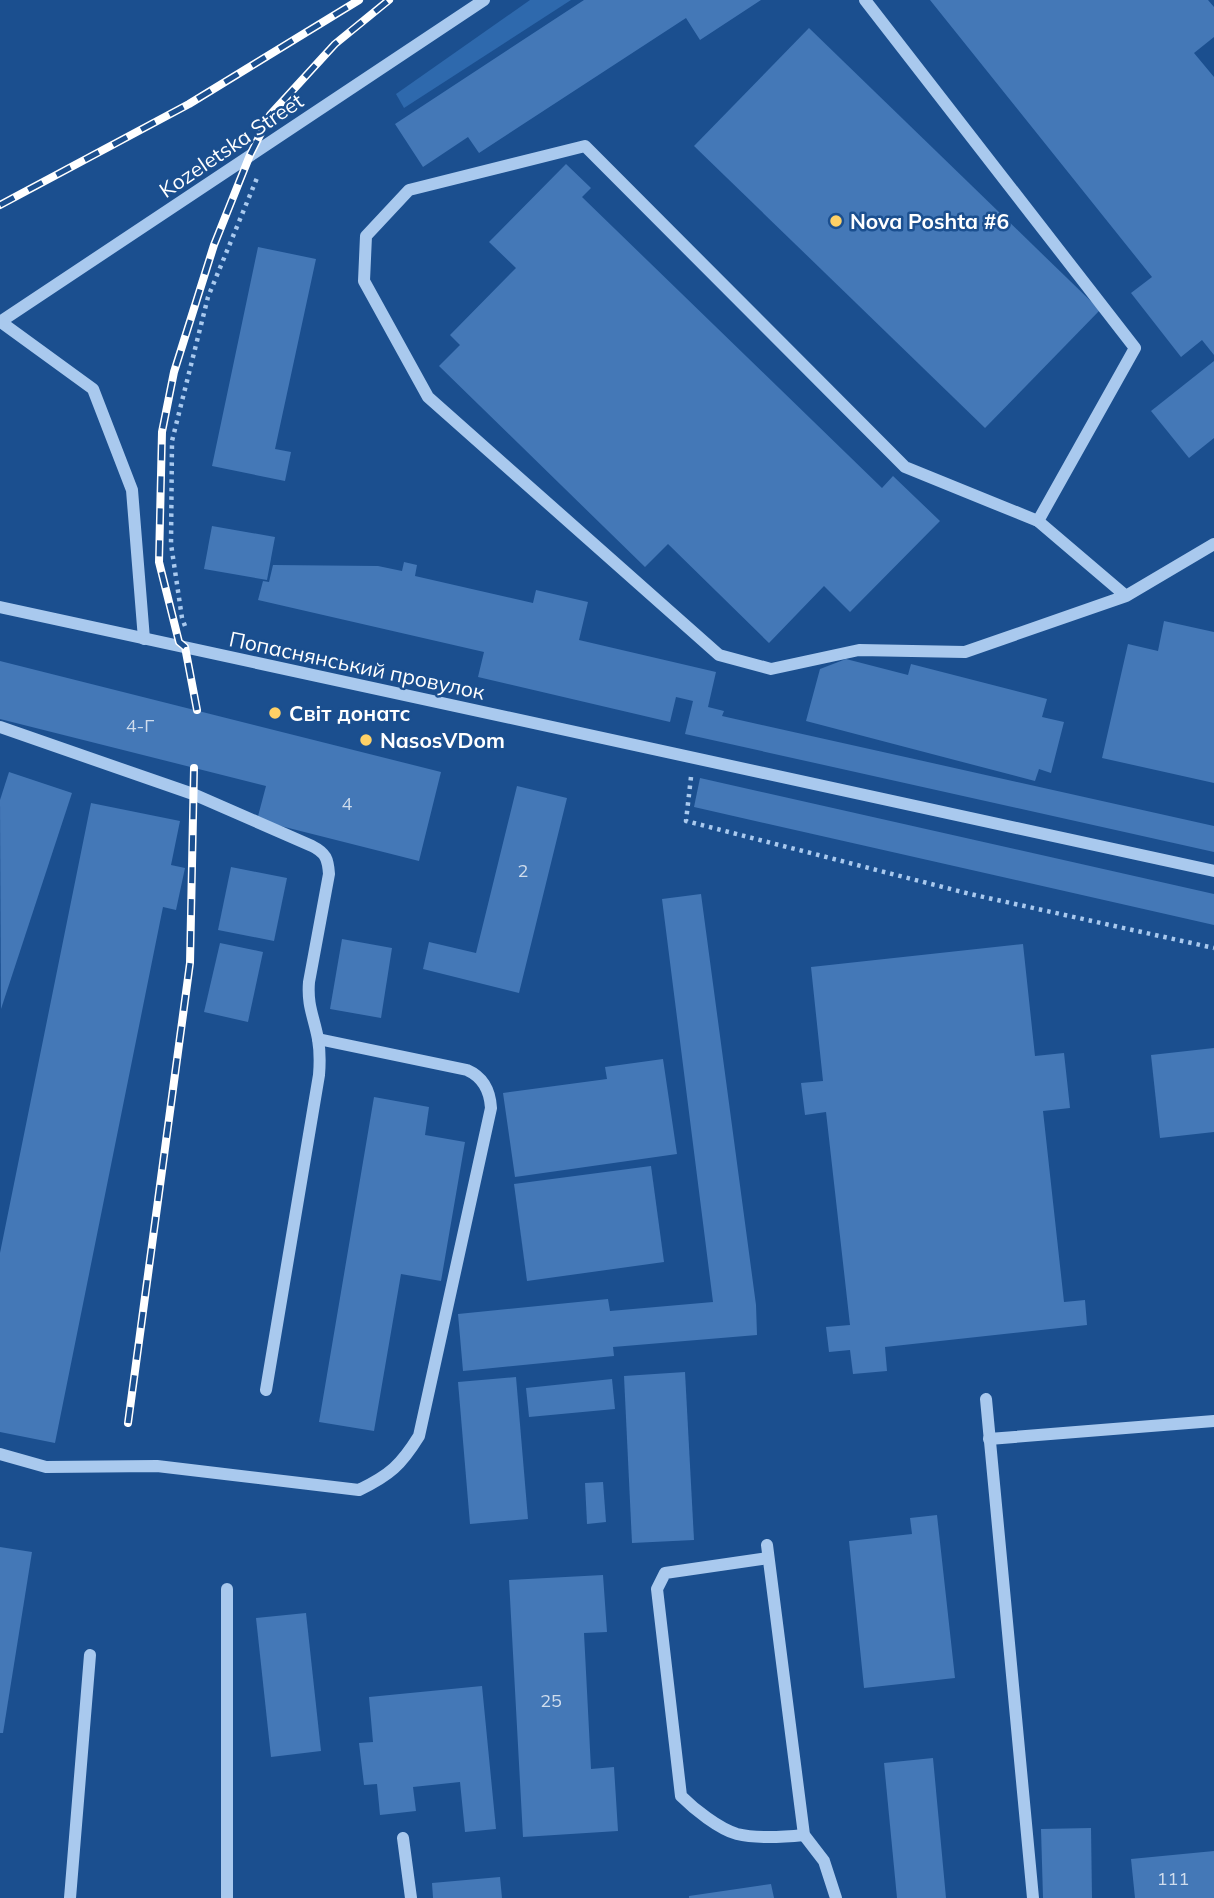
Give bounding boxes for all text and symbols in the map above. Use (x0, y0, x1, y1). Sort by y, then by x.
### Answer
street label: Kozeletska Street (154, 87, 308, 203)
place label: Nova Poshta #6 (850, 208, 1009, 234)
marker: Nova Poshta #6 (828, 213, 844, 229)
street label: Попаснянський провулок (227, 625, 488, 705)
place label: Світ донатс (289, 700, 411, 726)
marker: Світ донатс (267, 705, 283, 721)
house number: 4-Г (126, 714, 154, 737)
place label: NasosVDom (380, 727, 505, 753)
marker: NasosVDom (358, 732, 374, 748)
house number: 4 (342, 792, 353, 815)
house number: 2 (518, 859, 528, 882)
house number: 25 (540, 1689, 562, 1712)
house number: 111 (1157, 1867, 1189, 1890)

